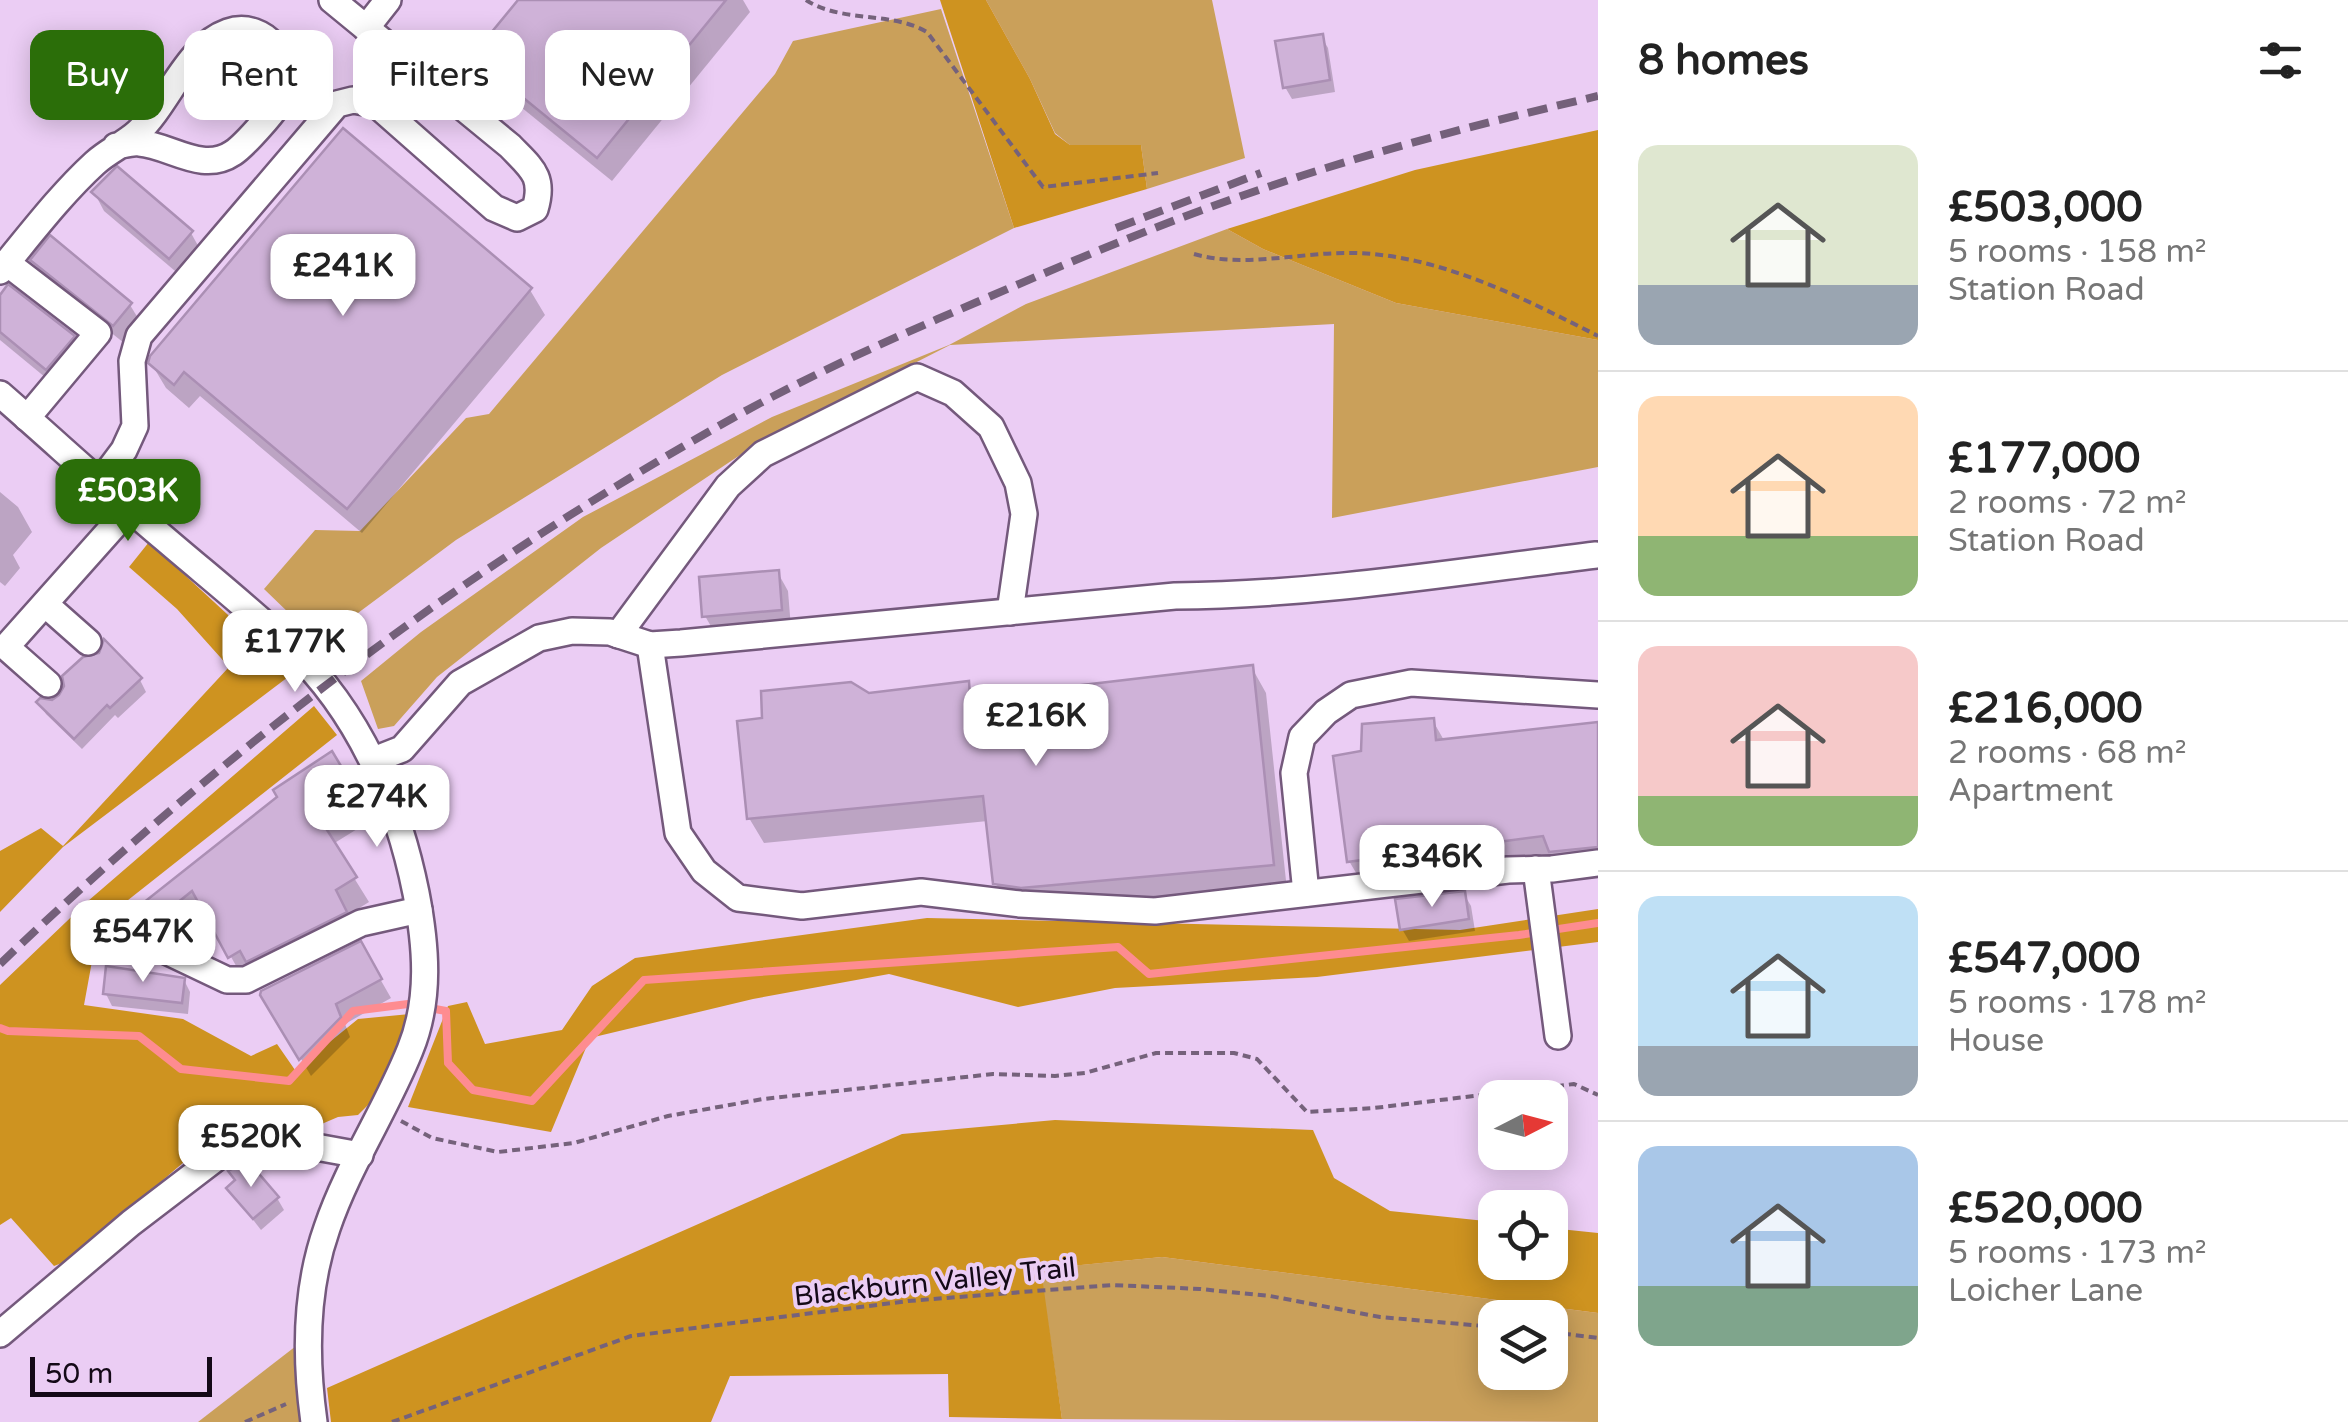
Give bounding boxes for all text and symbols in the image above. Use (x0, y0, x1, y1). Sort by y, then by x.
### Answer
chip: Buy (30, 30, 164, 120)
chip: Rent (184, 30, 333, 120)
chip: Filters (353, 30, 525, 120)
chip: New (545, 30, 690, 120)
icon: filters (2253, 33, 2308, 88)
text: 8 homes (1638, 35, 1809, 86)
text: £503,000 (1948, 182, 2143, 233)
icon: home (1718, 185, 1838, 305)
text: 5 rooms · 158 m² (1948, 233, 2207, 271)
pin: £241K (273, 234, 413, 319)
text: £241K (292, 247, 394, 285)
text: Station Road (1948, 271, 2145, 309)
text: £177,000 (1948, 433, 2140, 484)
icon: home (1718, 436, 1838, 556)
pin: £503K (58, 459, 198, 544)
text: £503K (77, 472, 179, 510)
text: 2 rooms · 72 m² (1948, 484, 2187, 522)
text: Station Road (1948, 522, 2145, 560)
pin: £177K (225, 610, 365, 695)
text: £177K (244, 623, 346, 661)
text: £216,000 (1948, 683, 2143, 734)
pin: £216K (966, 684, 1106, 769)
icon: home (1718, 686, 1838, 806)
text: £216K (985, 697, 1087, 735)
text: 2 rooms · 68 m² (1948, 734, 2187, 772)
pin: £274K (307, 765, 447, 850)
text: Apartment (1948, 772, 2113, 810)
text: £274K (326, 778, 428, 816)
pin: £346K (1362, 825, 1502, 910)
text: £346K (1381, 838, 1483, 876)
pin: £547K (73, 900, 213, 985)
text: £547K (92, 913, 194, 951)
text: £547,000 (1948, 933, 2140, 984)
icon: home (1718, 936, 1838, 1056)
text: 5 rooms · 178 m² (1948, 984, 2207, 1022)
text: House (1948, 1022, 2044, 1060)
north arrow (1478, 1080, 1568, 1170)
map controls (1478, 1080, 1568, 1390)
pin: £520K (181, 1105, 321, 1190)
text: £520K (200, 1118, 302, 1156)
text: £520,000 (1948, 1183, 2143, 1234)
icon: home (1718, 1186, 1838, 1306)
button: locate (1478, 1190, 1568, 1280)
text: 5 rooms · 173 m² (1948, 1234, 2207, 1272)
street label: Blackburn Valley Trail (792, 1250, 1078, 1314)
text: Loicher Lane (1948, 1272, 2143, 1310)
button: layers (1478, 1300, 1568, 1390)
scale bar (30, 1352, 212, 1396)
text: 50 m (45, 1357, 113, 1391)

